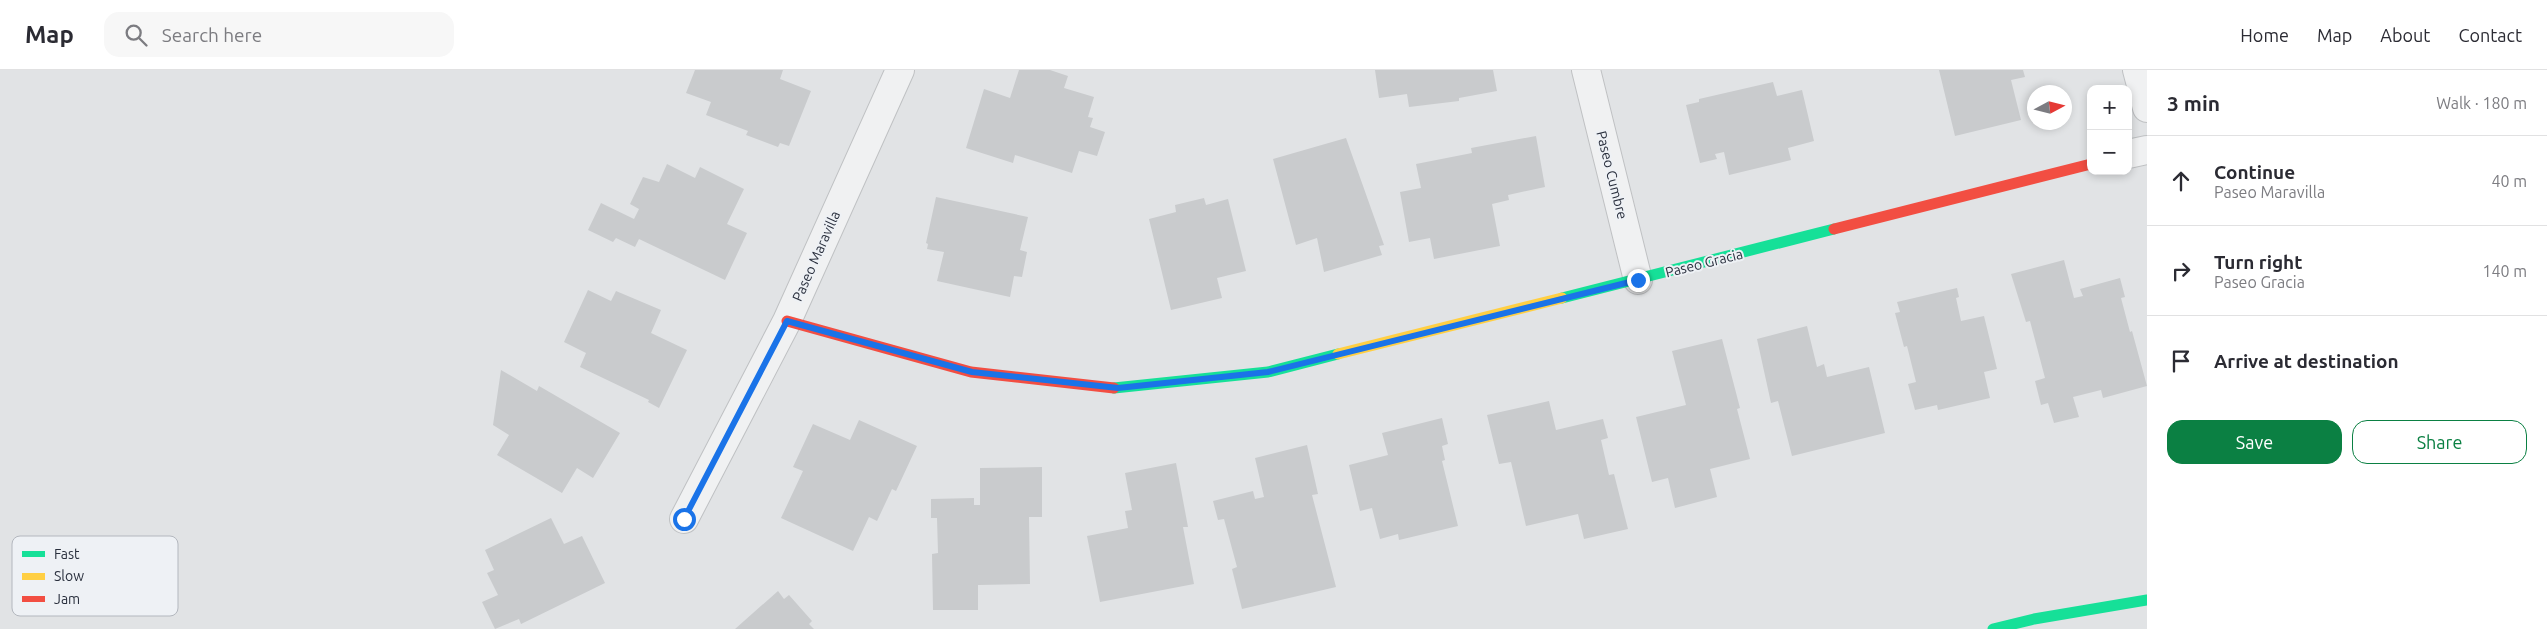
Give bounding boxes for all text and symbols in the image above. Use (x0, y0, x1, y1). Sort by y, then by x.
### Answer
search box (104, 12, 454, 57)
text: Map (25, 21, 74, 48)
icon: search (122, 21, 150, 49)
text: Search here (162, 24, 262, 46)
text: Home (2240, 25, 2289, 45)
text: Map (2317, 25, 2352, 45)
text: About (2380, 25, 2430, 45)
text: Contact (2458, 25, 2522, 45)
north arrow (2027, 85, 2072, 130)
map controls (2087, 85, 2132, 175)
button: + (2087, 85, 2132, 130)
text: 3 min (2167, 91, 2220, 115)
text: Walk · 180 m (2436, 94, 2527, 112)
street label: Paseo Cumbre (1593, 129, 1631, 221)
button: − (2087, 130, 2132, 175)
text: Continue (2214, 161, 2295, 183)
icon: ahead (2167, 167, 2195, 195)
text: 40 m (2491, 172, 2527, 190)
text: Paseo Maravilla (2214, 183, 2325, 201)
street label: Paseo Maravilla (789, 208, 843, 304)
street label: Paseo Gracia (1663, 246, 1745, 280)
text: Turn right (2214, 251, 2302, 273)
icon: right (2167, 257, 2195, 285)
text: 140 m (2482, 262, 2527, 280)
route end (1627, 269, 1650, 292)
text: Paseo Gracia (2214, 273, 2305, 291)
icon: arrive (2167, 347, 2195, 375)
text: Arrive at destination (2214, 350, 2399, 372)
button: Save (2167, 420, 2342, 464)
button: Share (2352, 420, 2527, 464)
route start (673, 508, 696, 531)
legend (12, 536, 178, 616)
text: Fast (54, 546, 80, 562)
text: Slow (54, 568, 84, 584)
text: Jam (54, 591, 80, 607)

